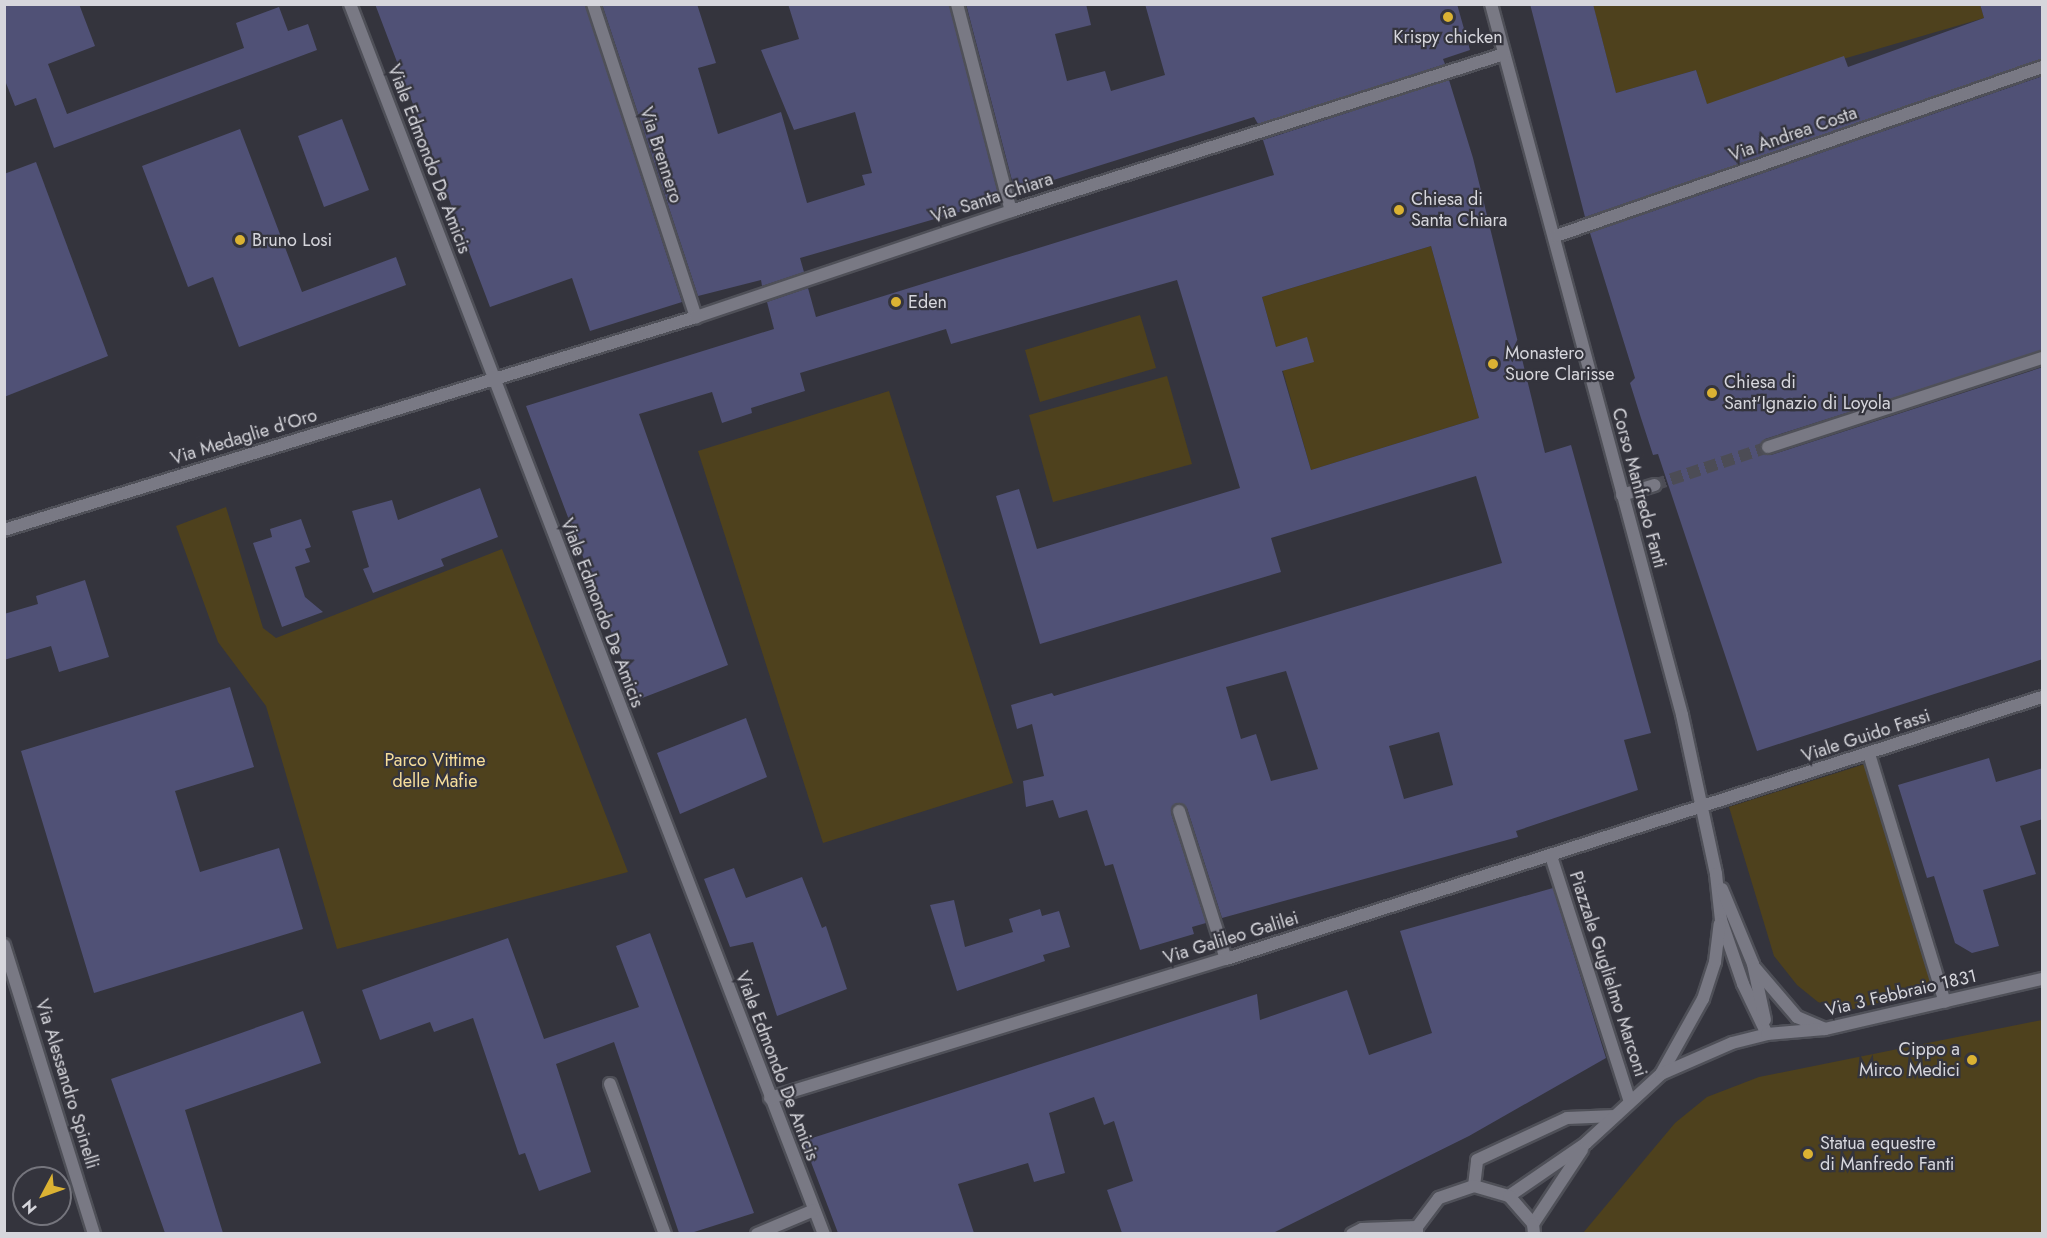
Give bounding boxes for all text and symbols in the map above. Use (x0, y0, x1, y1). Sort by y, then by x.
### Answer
marker: Krispy chicken (1441, 10, 1455, 24)
place label: Krispy chicken (1393, 26, 1503, 48)
street label: Viale Edmondo De Amicis (383, 61, 475, 257)
street label: Via Andrea Costa (1726, 102, 1860, 166)
street label: Via Brennero (635, 104, 687, 206)
street label: Via Santa Chiara (928, 168, 1056, 228)
place label: Chiesa di Santa Chiara (1411, 189, 1507, 232)
marker: Chiesa di Santa Chiara (1392, 203, 1406, 217)
place label: Bruno Losi (252, 229, 332, 251)
marker: Bruno Losi (233, 233, 247, 247)
place label: Eden (908, 291, 947, 313)
marker: Eden (889, 295, 903, 309)
place label: Monastero Suore Clarisse (1505, 343, 1614, 386)
marker: Monastero Suore Clarisse (1486, 357, 1500, 371)
place label: Chiesa di Sant'Ignazio di Loyola (1724, 372, 1891, 415)
marker: Chiesa di Sant'Ignazio di Loyola (1705, 386, 1719, 400)
street label: Via Medaglie d'Oro (168, 404, 320, 470)
street label: Corso Manfredo Fanti (1607, 406, 1671, 570)
street label: Viale Edmondo De Amicis (556, 515, 648, 711)
street label: Viale Guido Fassi (1799, 705, 1933, 767)
park label: Parco Vittime delle Mafie (385, 750, 485, 792)
street label: Piazzale Guglielmo Marconi (1565, 869, 1651, 1079)
street label: Via Galileo Galilei (1161, 907, 1301, 969)
street label: Via 3 Febbraio 1831 (1823, 965, 1979, 1021)
street label: Viale Edmondo De Amicis (731, 968, 823, 1164)
street label: Via Alessandro Spinelli (31, 996, 103, 1172)
place label: Cippo a Mirco Medici (1859, 1039, 1960, 1082)
marker: Cippo a Mirco Medici (1965, 1053, 1979, 1067)
place label: Statua equestre di Manfredo Fanti (1820, 1133, 1954, 1176)
marker: Statua equestre di Manfredo Fanti (1801, 1147, 1815, 1161)
north arrow (12, 1166, 72, 1226)
text: N (17, 1194, 42, 1219)

